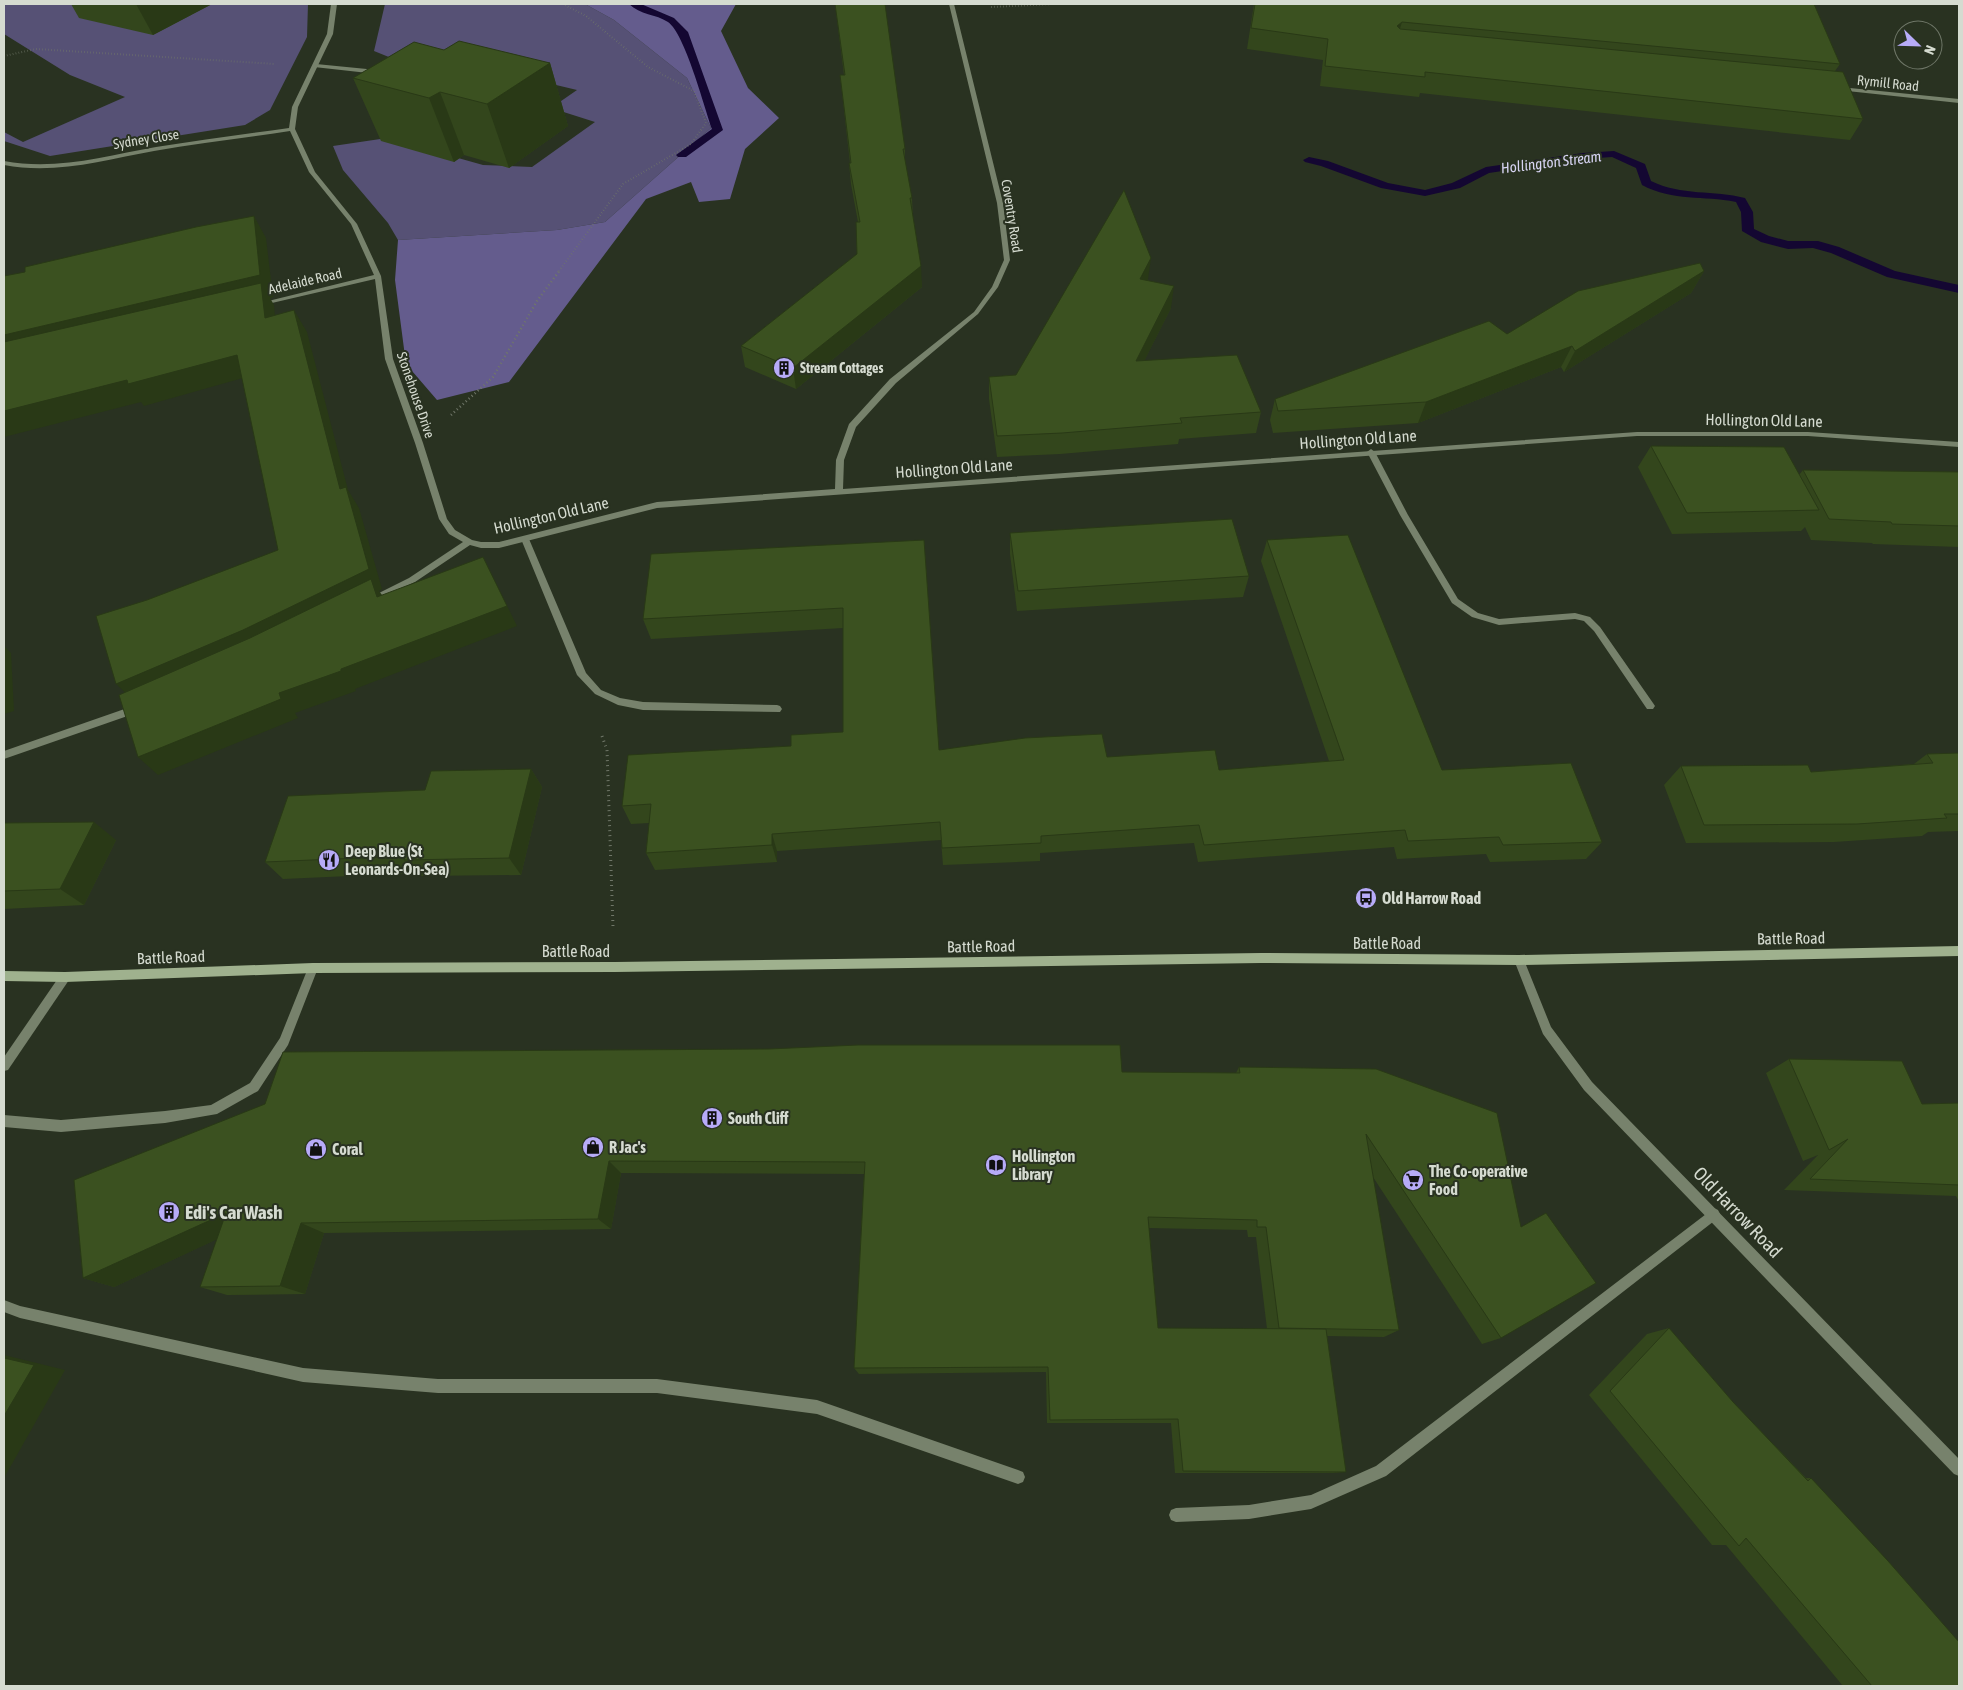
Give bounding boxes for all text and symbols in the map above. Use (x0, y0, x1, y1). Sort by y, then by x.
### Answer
north arrow (1893, 20, 1943, 70)
text: N (1921, 43, 1939, 57)
street label: Rymill Road (1856, 72, 1920, 94)
street label: Sydney Close (112, 126, 180, 152)
water label: Hollington Stream (1500, 147, 1602, 177)
street label: Coventry Road (998, 178, 1026, 254)
street label: Adelaide Road (267, 265, 343, 297)
street label: Stonehouse Drive (394, 350, 438, 440)
building icon: Stream Cottages (772, 356, 796, 380)
place label: Stream Cottages (800, 360, 883, 376)
street label: Hollington Old Lane (1705, 410, 1823, 431)
street label: Hollington Old Lane (1299, 426, 1417, 453)
street label: Hollington Old Lane (895, 455, 1013, 482)
street label: Hollington Old Lane (492, 493, 610, 538)
place label: Deep Blue (St Leonards-On-Sea) (345, 842, 450, 878)
restaurant icon: Deep Blue (St Leonards-On-Sea) (317, 848, 341, 872)
bus stop icon: Old Harrow Road (1354, 886, 1378, 910)
place label: Old Harrow Road (1382, 889, 1481, 907)
street label: Battle Road (1757, 928, 1825, 948)
street label: Battle Road (1353, 934, 1421, 952)
street label: Battle Road (947, 936, 1015, 956)
street label: Battle Road (542, 942, 610, 960)
street label: Battle Road (137, 947, 205, 967)
building icon: South Cliff (700, 1106, 724, 1130)
place label: South Cliff (728, 1109, 789, 1127)
shop icon: R Jac's (581, 1135, 605, 1159)
shop icon: Coral (304, 1137, 328, 1161)
place label: R Jac's (609, 1138, 646, 1156)
place label: Coral (332, 1140, 364, 1158)
place label: Hollington Library (1012, 1147, 1076, 1183)
library icon: Hollington Library (984, 1153, 1008, 1177)
place label: The Co-operative Food (1429, 1162, 1528, 1198)
street label: Old Harrow Road (1689, 1162, 1787, 1262)
supermarket icon: The Co-operative Food (1401, 1168, 1425, 1192)
building icon: Edi's Car Wash (157, 1200, 181, 1224)
place label: Edi's Car Wash (185, 1201, 282, 1223)

